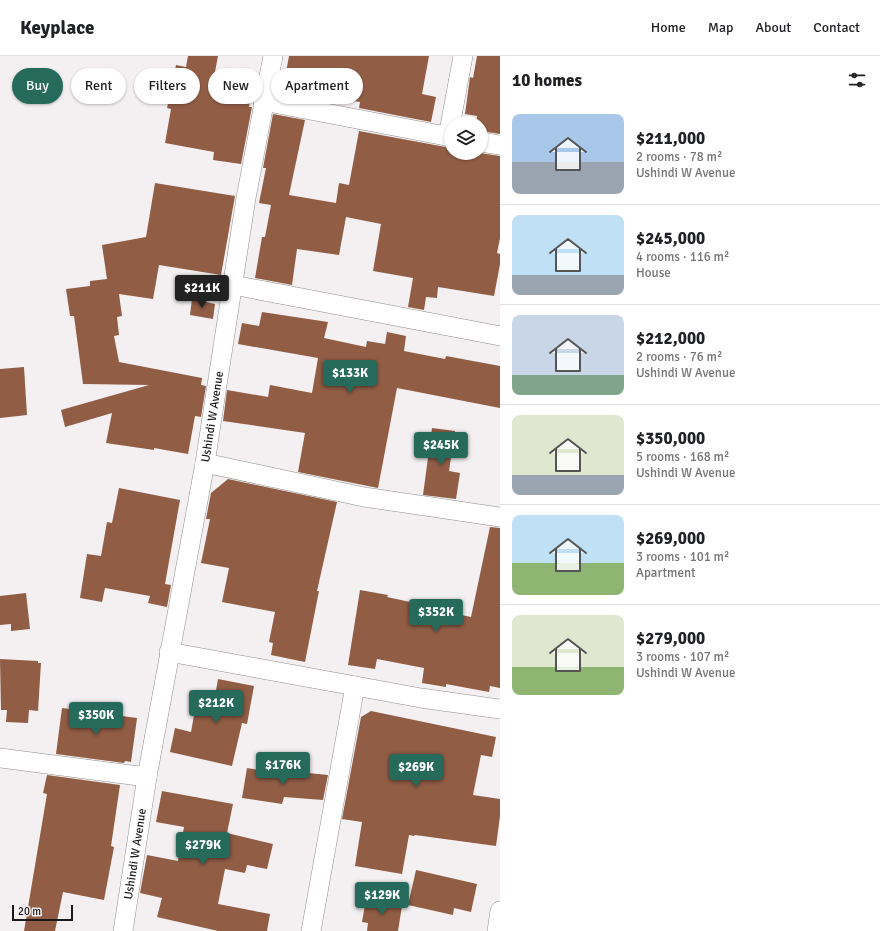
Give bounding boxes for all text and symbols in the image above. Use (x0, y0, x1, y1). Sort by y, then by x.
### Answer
text: Keyplace (20, 16, 95, 40)
text: Home (651, 19, 686, 36)
text: Map (708, 19, 733, 36)
text: About (755, 19, 791, 36)
text: Contact (813, 19, 860, 36)
chip: Buy (12, 68, 63, 104)
chip: Rent (71, 68, 126, 104)
chip: Filters (134, 68, 200, 104)
chip: New (208, 68, 263, 104)
chip: Apartment (271, 68, 363, 104)
icon: filters (846, 69, 868, 91)
text: 10 homes (512, 70, 582, 91)
map controls (444, 116, 488, 160)
button: layers (444, 116, 488, 160)
text: $211,000 (636, 128, 705, 149)
icon: home (544, 130, 592, 178)
text: 2 rooms · 78 m² (636, 149, 722, 165)
text: Ushindi W Avenue (636, 165, 736, 181)
text: $245,000 (636, 228, 705, 249)
icon: home (544, 231, 592, 279)
text: 4 rooms · 116 m² (636, 249, 729, 265)
text: House (636, 265, 671, 281)
pin: $211K (174, 275, 230, 309)
text: $211K (184, 280, 220, 296)
text: $212,000 (636, 328, 705, 349)
icon: home (544, 331, 592, 379)
text: 2 rooms · 76 m² (636, 349, 722, 365)
pin: $133K (322, 360, 378, 394)
text: $133K (332, 365, 368, 381)
text: Ushindi W Avenue (636, 365, 736, 381)
street label: Ushindi W Avenue (198, 370, 227, 463)
text: $350,000 (636, 428, 705, 449)
icon: home (544, 431, 592, 479)
pin: $245K (413, 432, 469, 466)
text: $245K (423, 437, 459, 453)
text: 5 rooms · 168 m² (636, 449, 729, 465)
text: Ushindi W Avenue (636, 465, 736, 481)
text: $269,000 (636, 528, 705, 549)
icon: home (544, 531, 592, 579)
text: 3 rooms · 101 m² (636, 549, 729, 565)
text: Apartment (636, 565, 696, 581)
pin: $352K (408, 599, 464, 633)
text: $352K (418, 604, 454, 620)
text: $279,000 (636, 628, 705, 649)
icon: home (544, 631, 592, 679)
text: 3 rooms · 107 m² (636, 649, 729, 665)
text: Ushindi W Avenue (636, 665, 736, 681)
pin: $212K (188, 690, 244, 724)
text: $212K (198, 695, 234, 711)
pin: $350K (68, 702, 124, 736)
text: $350K (78, 707, 114, 723)
pin: $176K (255, 752, 311, 786)
pin: $269K (388, 754, 444, 788)
text: $176K (265, 757, 301, 773)
text: $269K (398, 759, 434, 775)
street label: Ushindi W Avenue (121, 807, 150, 901)
pin: $279K (175, 832, 231, 866)
text: $279K (185, 837, 221, 853)
pin: $129K (354, 882, 410, 916)
text: $129K (364, 887, 400, 903)
scale bar (12, 903, 73, 922)
text: 20 m (18, 905, 41, 918)

